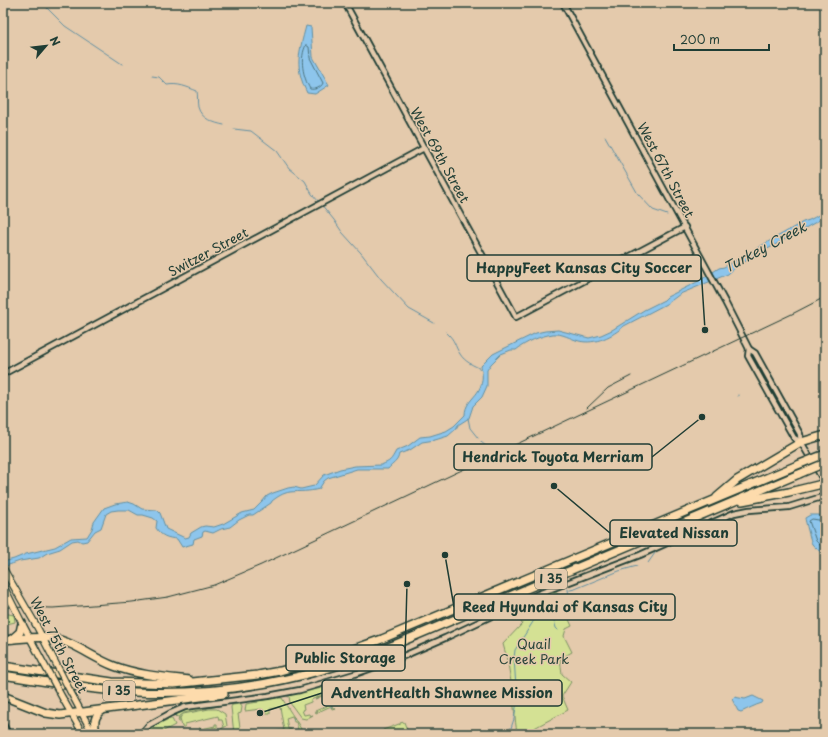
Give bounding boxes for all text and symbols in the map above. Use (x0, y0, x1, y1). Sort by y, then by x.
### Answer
north arrow (26, 26, 66, 66)
scale bar (674, 26, 769, 52)
text: 200 m (680, 30, 720, 48)
text: N (46, 33, 65, 49)
street label: West 69th Street (406, 104, 475, 206)
street label: West 67th Street (633, 119, 700, 221)
water label: Turkey Creek (719, 215, 811, 277)
street label: Switzer Street (164, 222, 251, 281)
callout: HappyFeet Kansas City Soccer (467, 255, 701, 281)
text: HappyFeet Kansas City Soccer (476, 257, 693, 278)
callout: Hendrick Toyota Merriam (454, 444, 652, 470)
text: Hendrick Toyota Merriam (462, 446, 644, 467)
callout: Elevated Nissan (610, 520, 737, 546)
text: Elevated Nissan (619, 522, 729, 543)
road number: I 35 (535, 569, 567, 589)
street label: West 75th Street (26, 593, 93, 696)
callout: Reed Hyundai of Kansas City (454, 594, 675, 620)
text: Reed Hyundai of Kansas City (462, 596, 668, 617)
park label: Quail Creek Park (499, 634, 569, 668)
callout: Public Storage (286, 645, 405, 671)
text: Public Storage (294, 647, 396, 668)
callout: AdventHealth Shawnee Mission (322, 680, 562, 706)
road number: I 35 (103, 681, 135, 701)
text: AdventHealth Shawnee Mission (331, 682, 553, 703)

